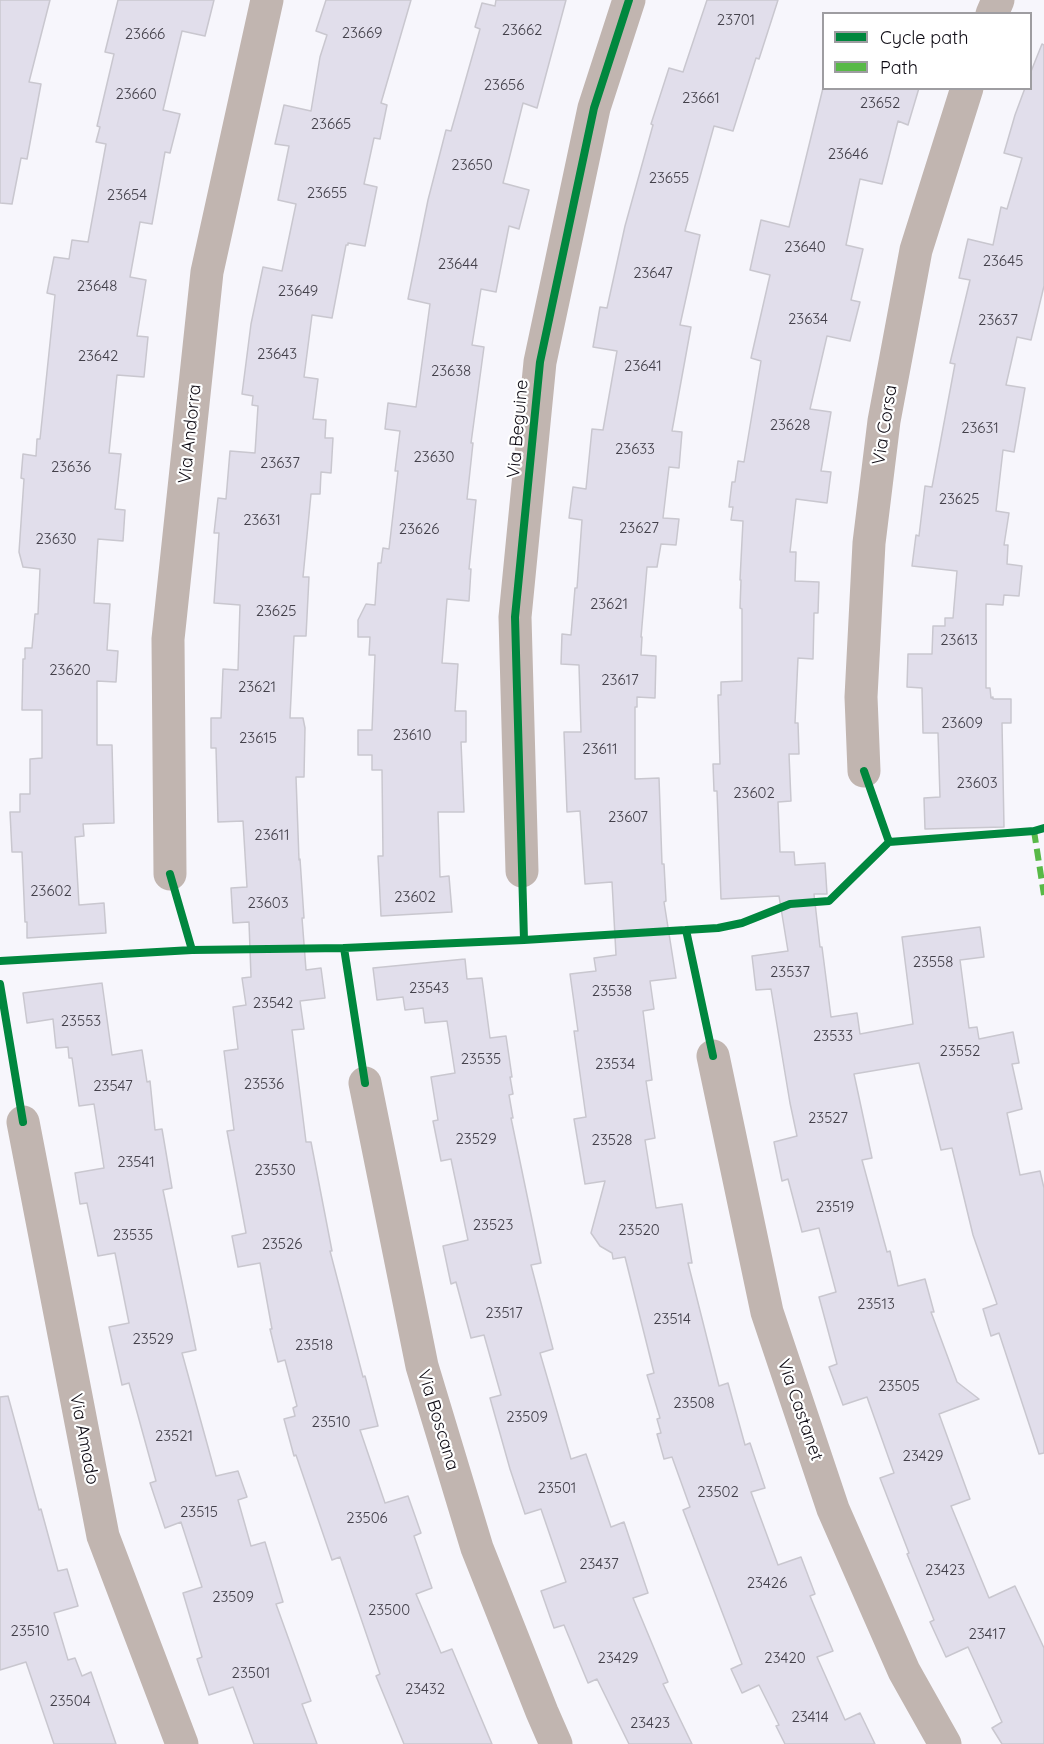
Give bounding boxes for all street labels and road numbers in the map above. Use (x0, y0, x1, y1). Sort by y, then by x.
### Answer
street label: Via Beguine (503, 379, 533, 479)
street label: Via Andorra (174, 383, 206, 485)
street label: Via Corsa (868, 383, 902, 467)
street label: Via Castanet (772, 1356, 828, 1464)
street label: Via Boscana (412, 1367, 464, 1473)
street label: Via Amado (65, 1392, 103, 1486)

